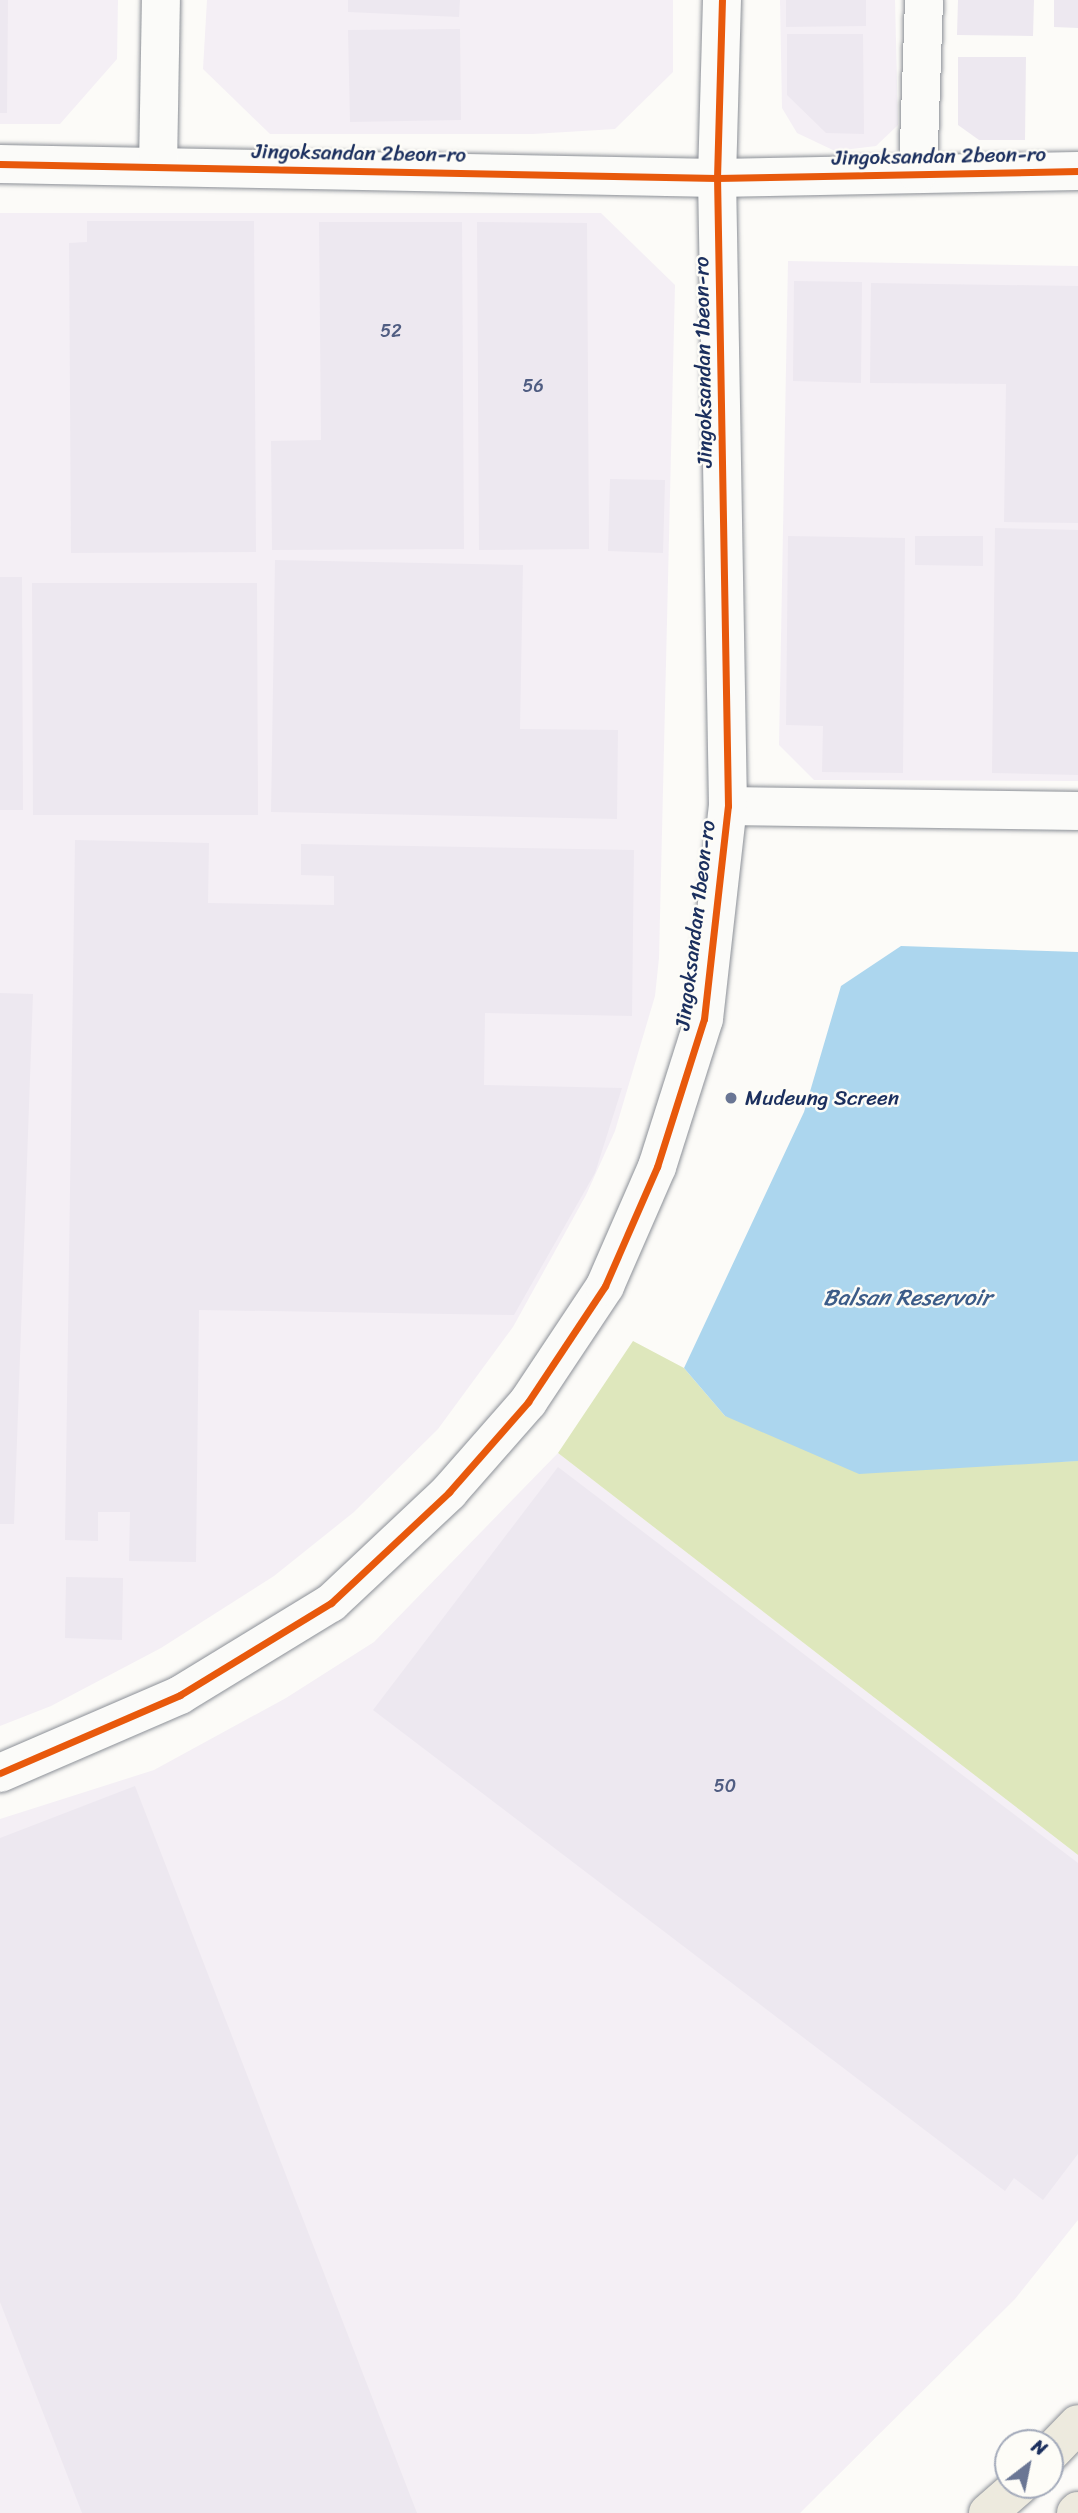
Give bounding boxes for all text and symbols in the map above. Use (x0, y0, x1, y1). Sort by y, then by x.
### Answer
street label: Jingoksandan 2beon-ro (252, 139, 466, 167)
street label: Jingoksandan 2beon-ro (832, 142, 1046, 170)
street label: Jingoksandan 1beon-ro (689, 256, 717, 468)
house number: 52 (380, 320, 402, 342)
house number: 56 (522, 375, 544, 397)
street label: Jingoksandan 1beon-ro (670, 819, 720, 1031)
place label: Mudeung Screen (745, 1085, 899, 1111)
marker: Mudeung Screen (723, 1090, 739, 1106)
water label: Balsan Reservoir (823, 1284, 991, 1312)
house number: 50 (714, 1775, 736, 1797)
north arrow (994, 2429, 1064, 2499)
text: N (1025, 2430, 1054, 2465)

